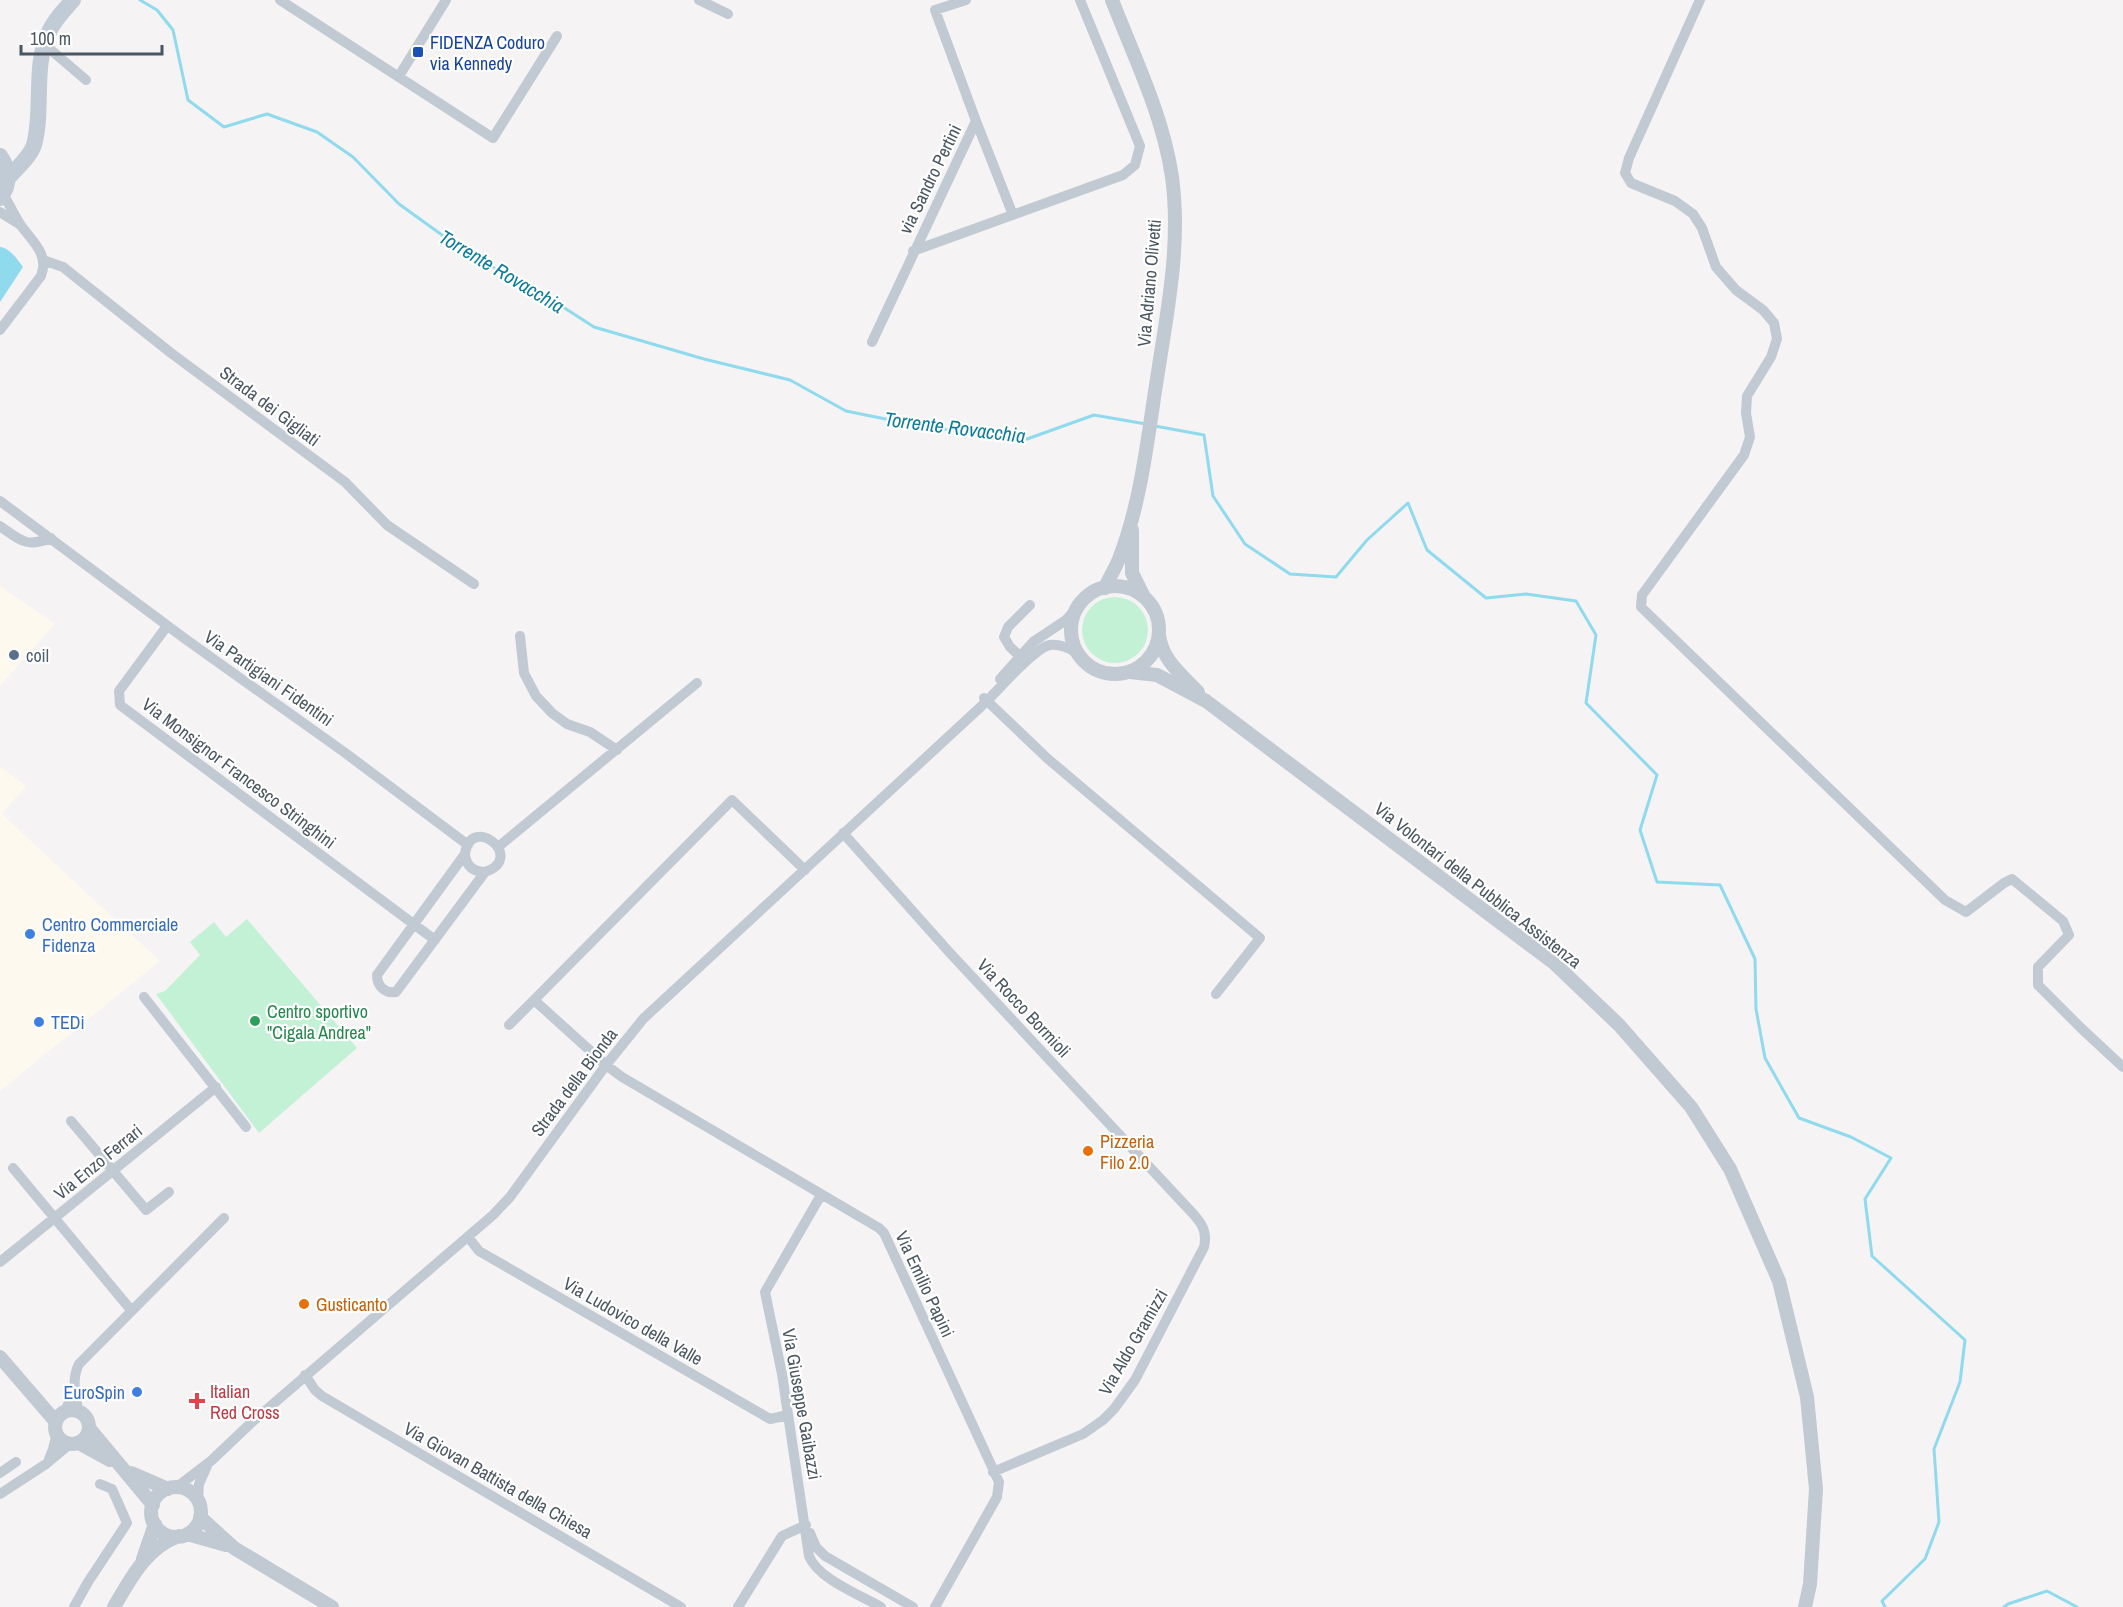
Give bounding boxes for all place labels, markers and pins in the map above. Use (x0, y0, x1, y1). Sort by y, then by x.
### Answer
place label: FIDENZA Coduro via Kennedy (430, 30, 545, 76)
marker: FIDENZA Coduro via Kennedy (411, 45, 425, 59)
place label: coil (26, 643, 49, 668)
marker: coil (7, 648, 21, 662)
place label: Centro Commerciale Fidenza (42, 912, 178, 958)
marker: Centro Commerciale Fidenza (23, 927, 37, 941)
place label: Centro sportivo "Cigala Andrea" (267, 999, 371, 1045)
place label: TEDi (51, 1010, 85, 1035)
marker: Centro sportivo "Cigala Andrea" (248, 1014, 262, 1028)
marker: TEDi (32, 1015, 46, 1029)
place label: Pizzeria Filo 2.0 (1100, 1129, 1154, 1175)
marker: Pizzeria Filo 2.0 (1081, 1144, 1095, 1158)
place label: Gusticanto (316, 1292, 387, 1317)
marker: Gusticanto (297, 1297, 311, 1311)
place label: Italian Red Cross (210, 1379, 280, 1425)
place label: EuroSpin (63, 1380, 125, 1405)
marker: EuroSpin (130, 1385, 144, 1399)
marker: Italian Red Cross (188, 1392, 206, 1410)

